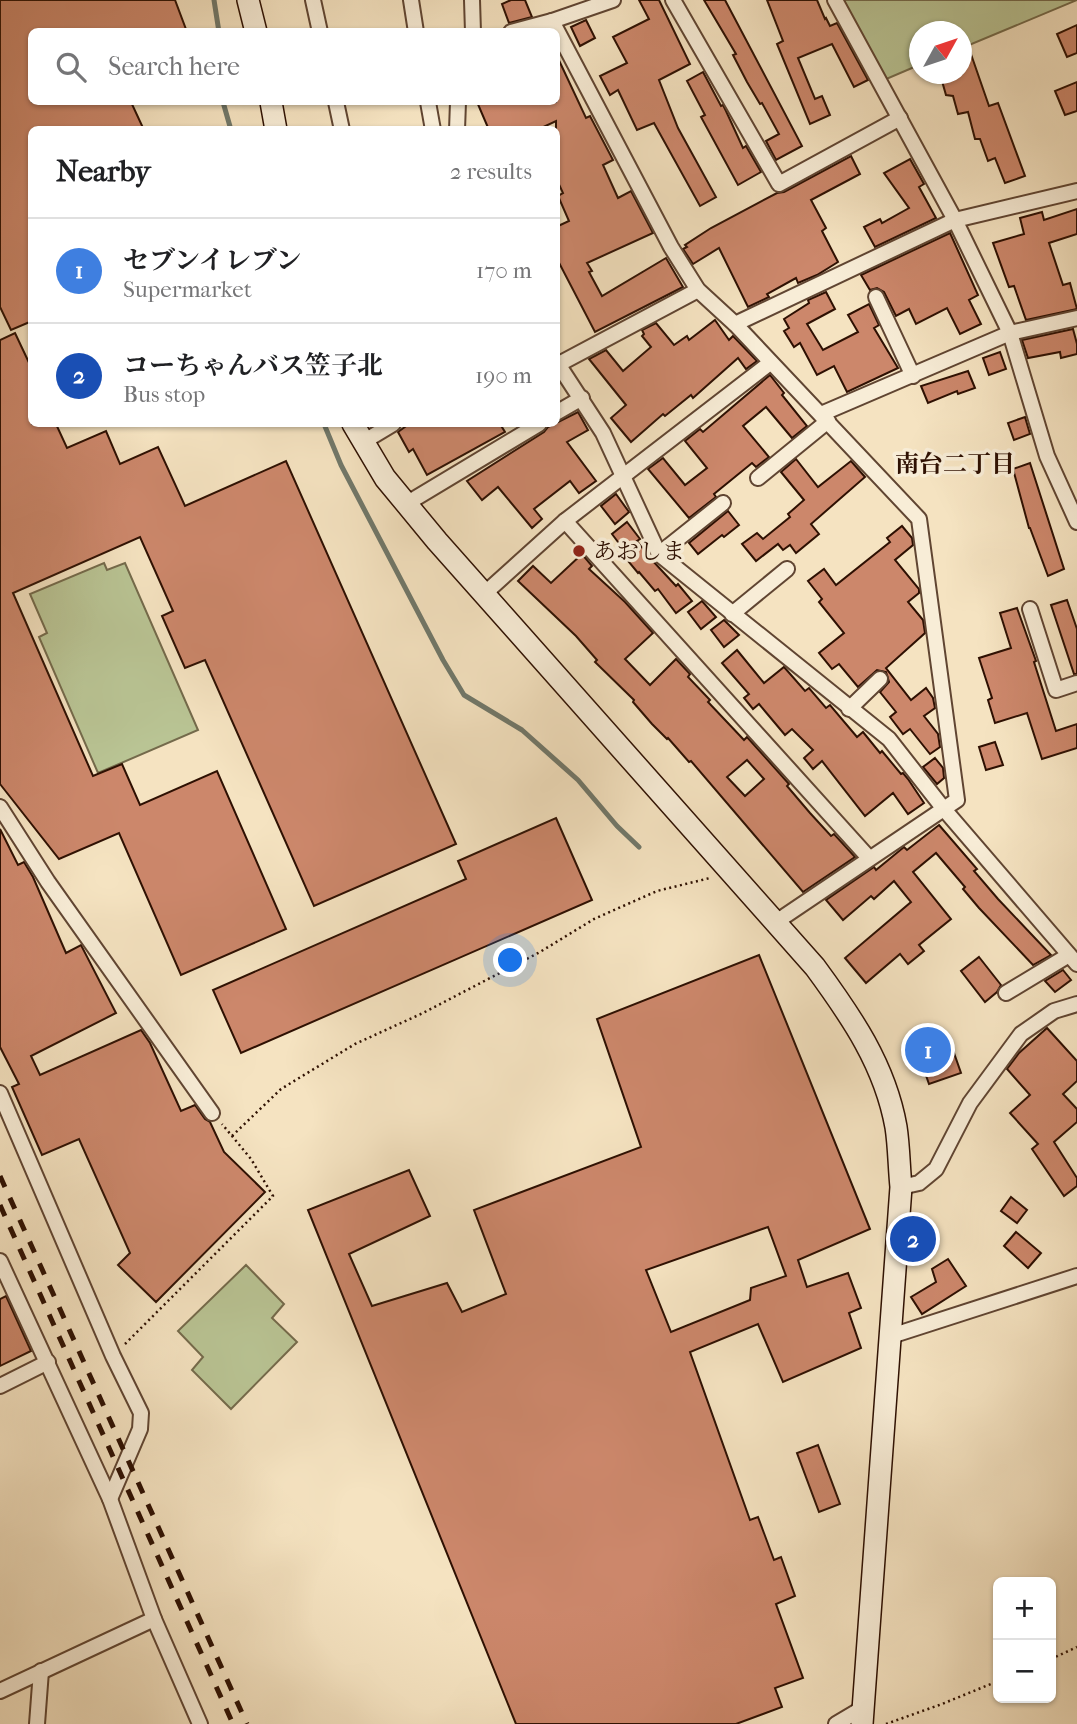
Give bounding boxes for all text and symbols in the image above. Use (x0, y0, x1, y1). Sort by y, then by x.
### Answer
north arrow (909, 21, 972, 84)
search box (28, 28, 560, 105)
icon: search (52, 48, 90, 86)
text: Search here (108, 51, 240, 82)
text: Nearby (56, 154, 151, 189)
text: 2 results (450, 158, 532, 185)
text: セブンイレブン (123, 245, 302, 276)
text: 1 (75, 257, 83, 284)
text: 170 m (476, 257, 532, 284)
text: Supermarket (123, 276, 252, 303)
text: コーちゃんバス笠子北 (123, 350, 383, 381)
text: 2 (73, 362, 85, 389)
text: 190 m (475, 362, 532, 389)
text: Bus stop (123, 381, 205, 408)
district label: 南台二丁目 (895, 450, 1015, 478)
place label: あおしま (593, 538, 685, 565)
marker: あおしま (571, 543, 587, 559)
your location (493, 943, 527, 977)
pin: 1 (905, 1024, 951, 1076)
pin: 2 (890, 1213, 936, 1265)
map controls (993, 1577, 1056, 1703)
button: + (993, 1577, 1056, 1640)
button: − (993, 1640, 1056, 1703)

